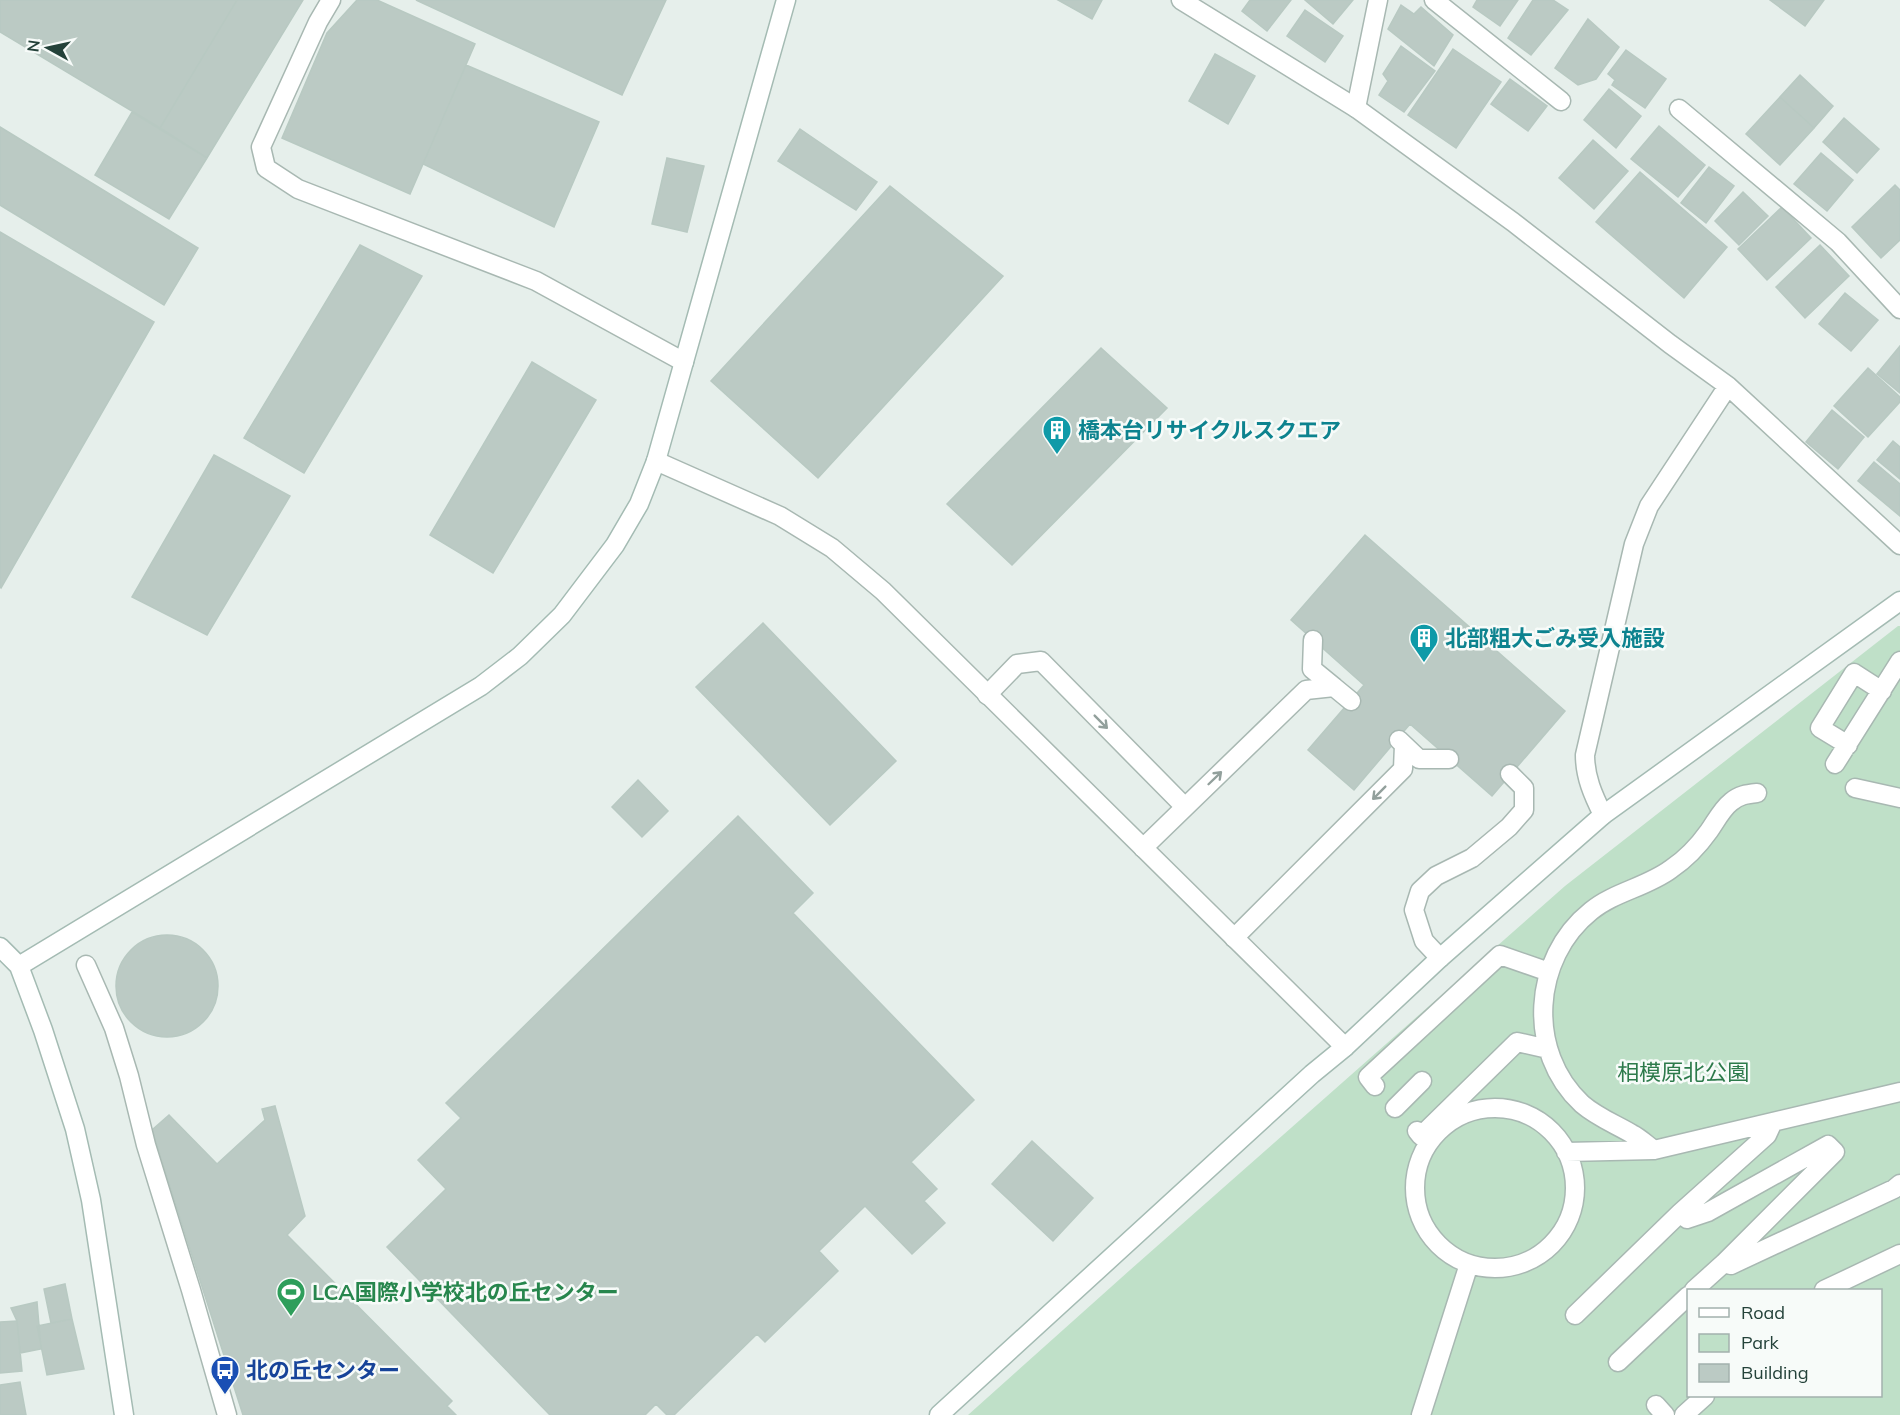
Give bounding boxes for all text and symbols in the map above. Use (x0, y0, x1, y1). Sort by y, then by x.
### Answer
north arrow (18, 18, 78, 78)
text: N (22, 39, 44, 53)
building icon: 橋本台リサイクルスクエア (1041, 414, 1073, 456)
place label: 橋本台リサイクルスクエア (1078, 416, 1341, 444)
building icon: 北部粗大ごみ受入施設 (1408, 622, 1440, 664)
place label: 北部粗大ごみ受入施設 (1445, 624, 1665, 652)
one-way arrow (1093, 714, 1108, 729)
one-way arrow (1208, 771, 1223, 785)
one-way arrow (1371, 786, 1386, 801)
park label: 相模原北公園 (1617, 1058, 1749, 1086)
sports icon: LCA国際小学校北の丘センター (275, 1276, 307, 1318)
place label: LCA国際小学校北の丘センター (312, 1278, 619, 1306)
legend (1687, 1289, 1882, 1397)
text: Road (1741, 1301, 1785, 1324)
text: Park (1741, 1331, 1780, 1354)
bus stop icon: 北の丘センター (209, 1354, 241, 1396)
place label: 北の丘センター (246, 1356, 400, 1384)
text: Building (1741, 1361, 1809, 1384)

